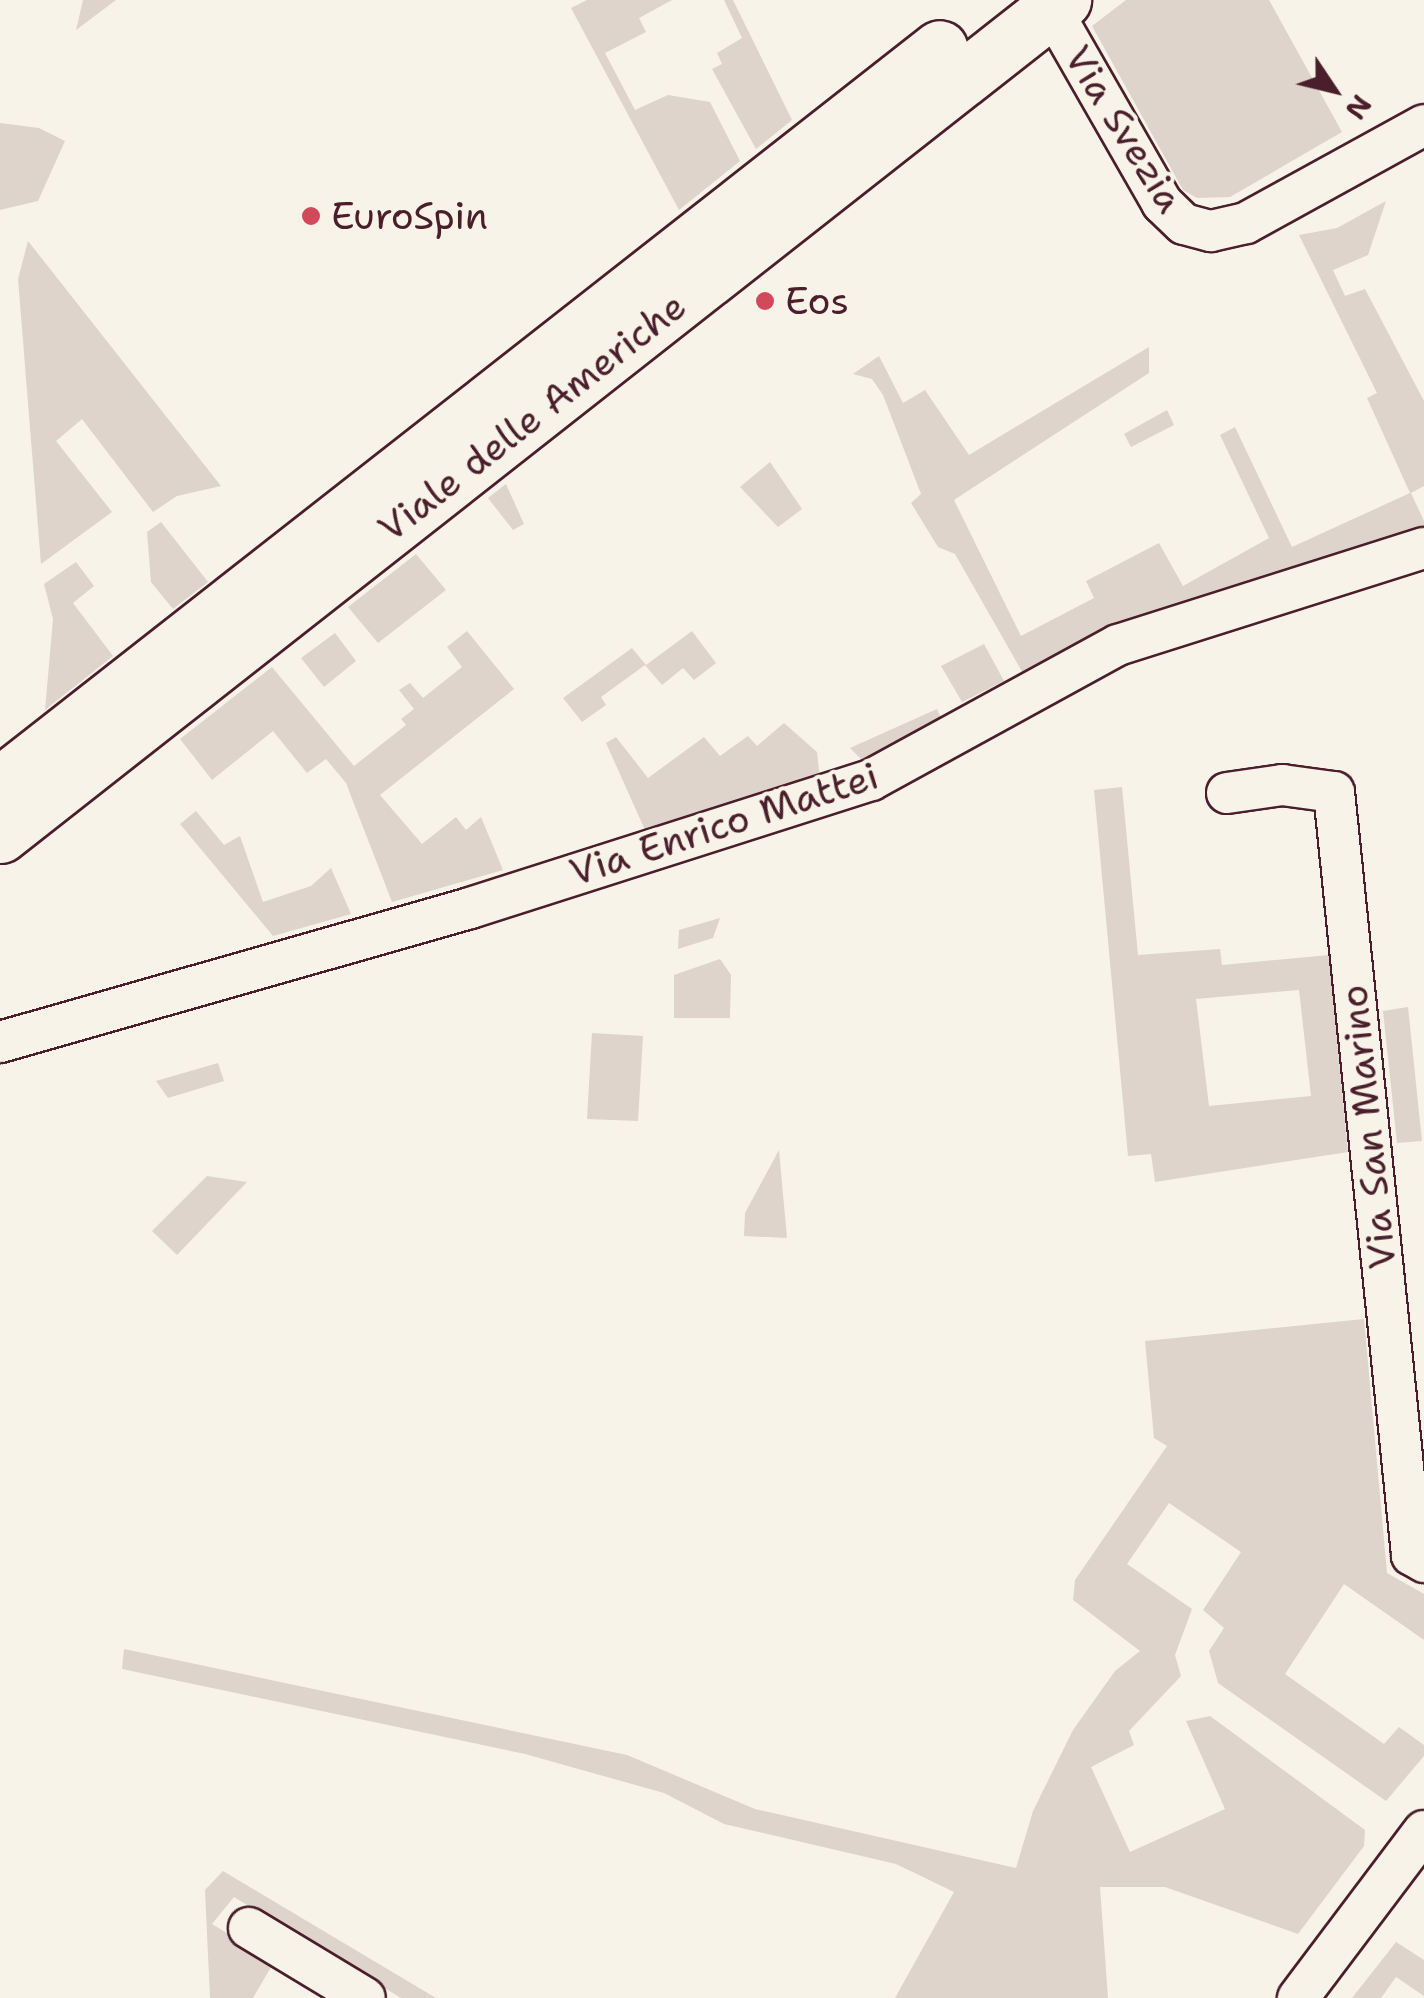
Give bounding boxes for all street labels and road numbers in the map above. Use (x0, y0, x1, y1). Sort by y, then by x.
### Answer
street label: Via Svezia (1055, 37, 1193, 221)
street label: Viale delle Americhe (369, 283, 695, 551)
street label: Via Enrico Mattei (564, 753, 884, 895)
street label: Via San Marino (1330, 983, 1406, 1271)

